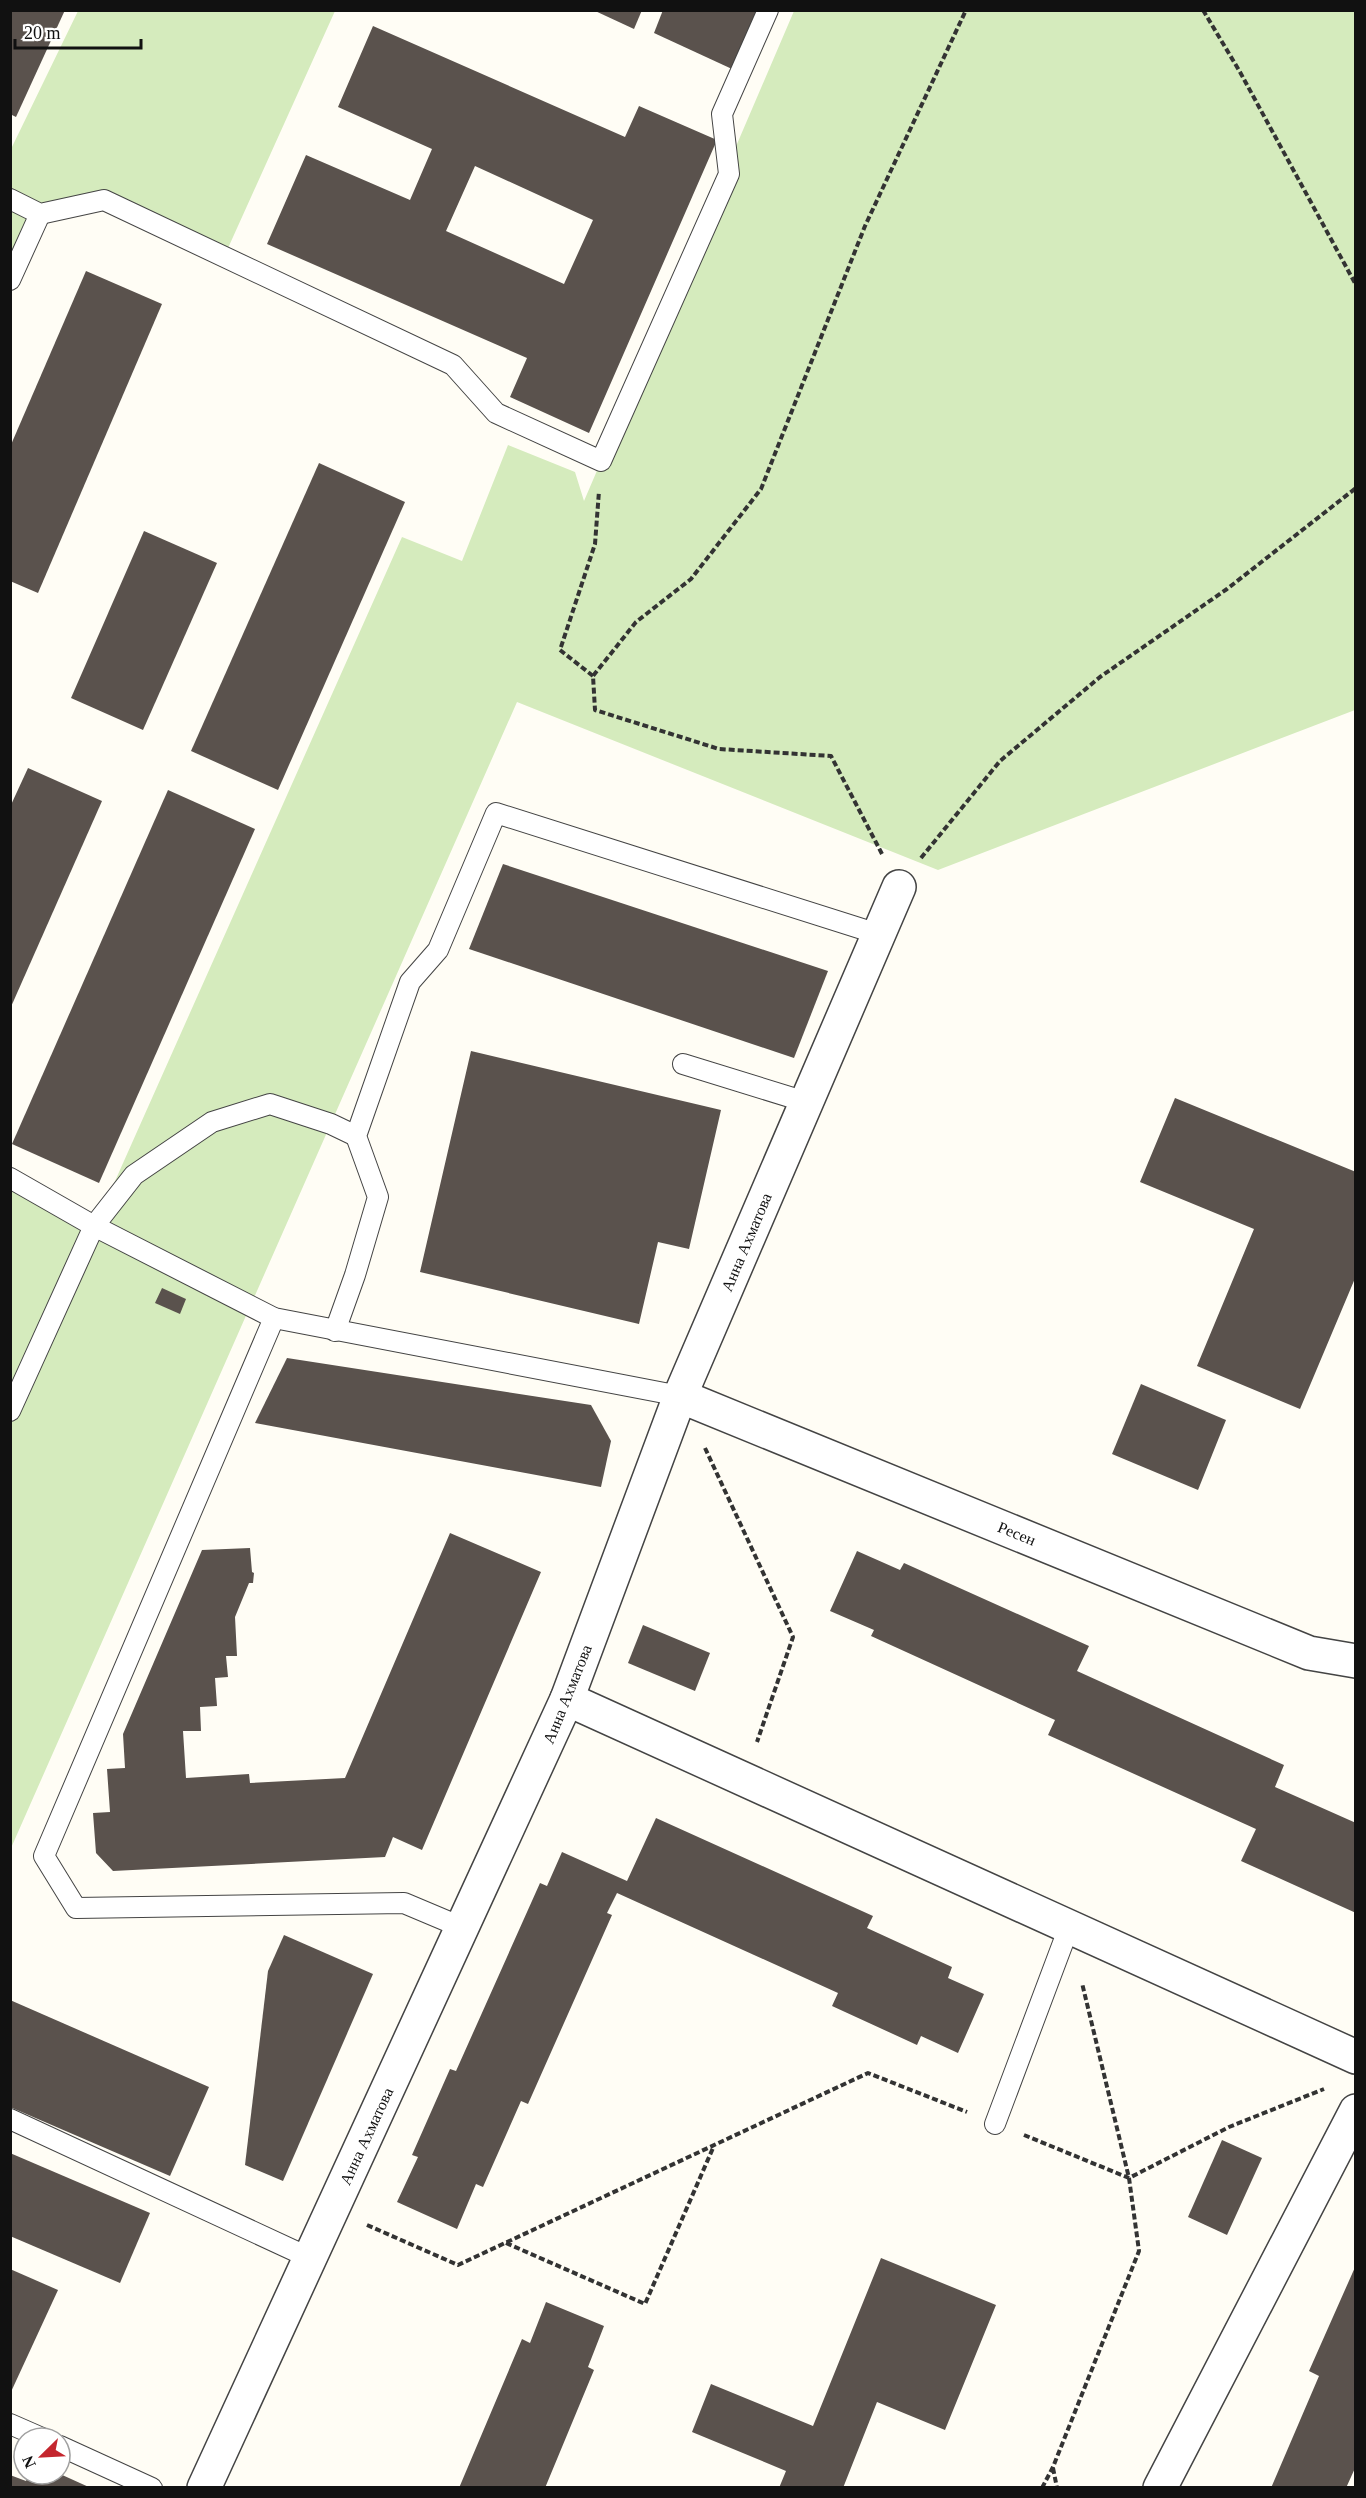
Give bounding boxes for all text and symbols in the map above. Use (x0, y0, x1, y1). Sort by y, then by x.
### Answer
scale bar (15, 12, 141, 50)
text: 20 m (24, 23, 61, 43)
street label: Анна Ахматова (718, 1190, 775, 1294)
street label: Ресен (995, 1518, 1039, 1549)
street label: Анна Ахматова (540, 1642, 595, 1746)
street label: Анна Ахматова (337, 2085, 396, 2188)
north arrow (12, 2426, 72, 2486)
text: N (18, 2453, 39, 2471)

